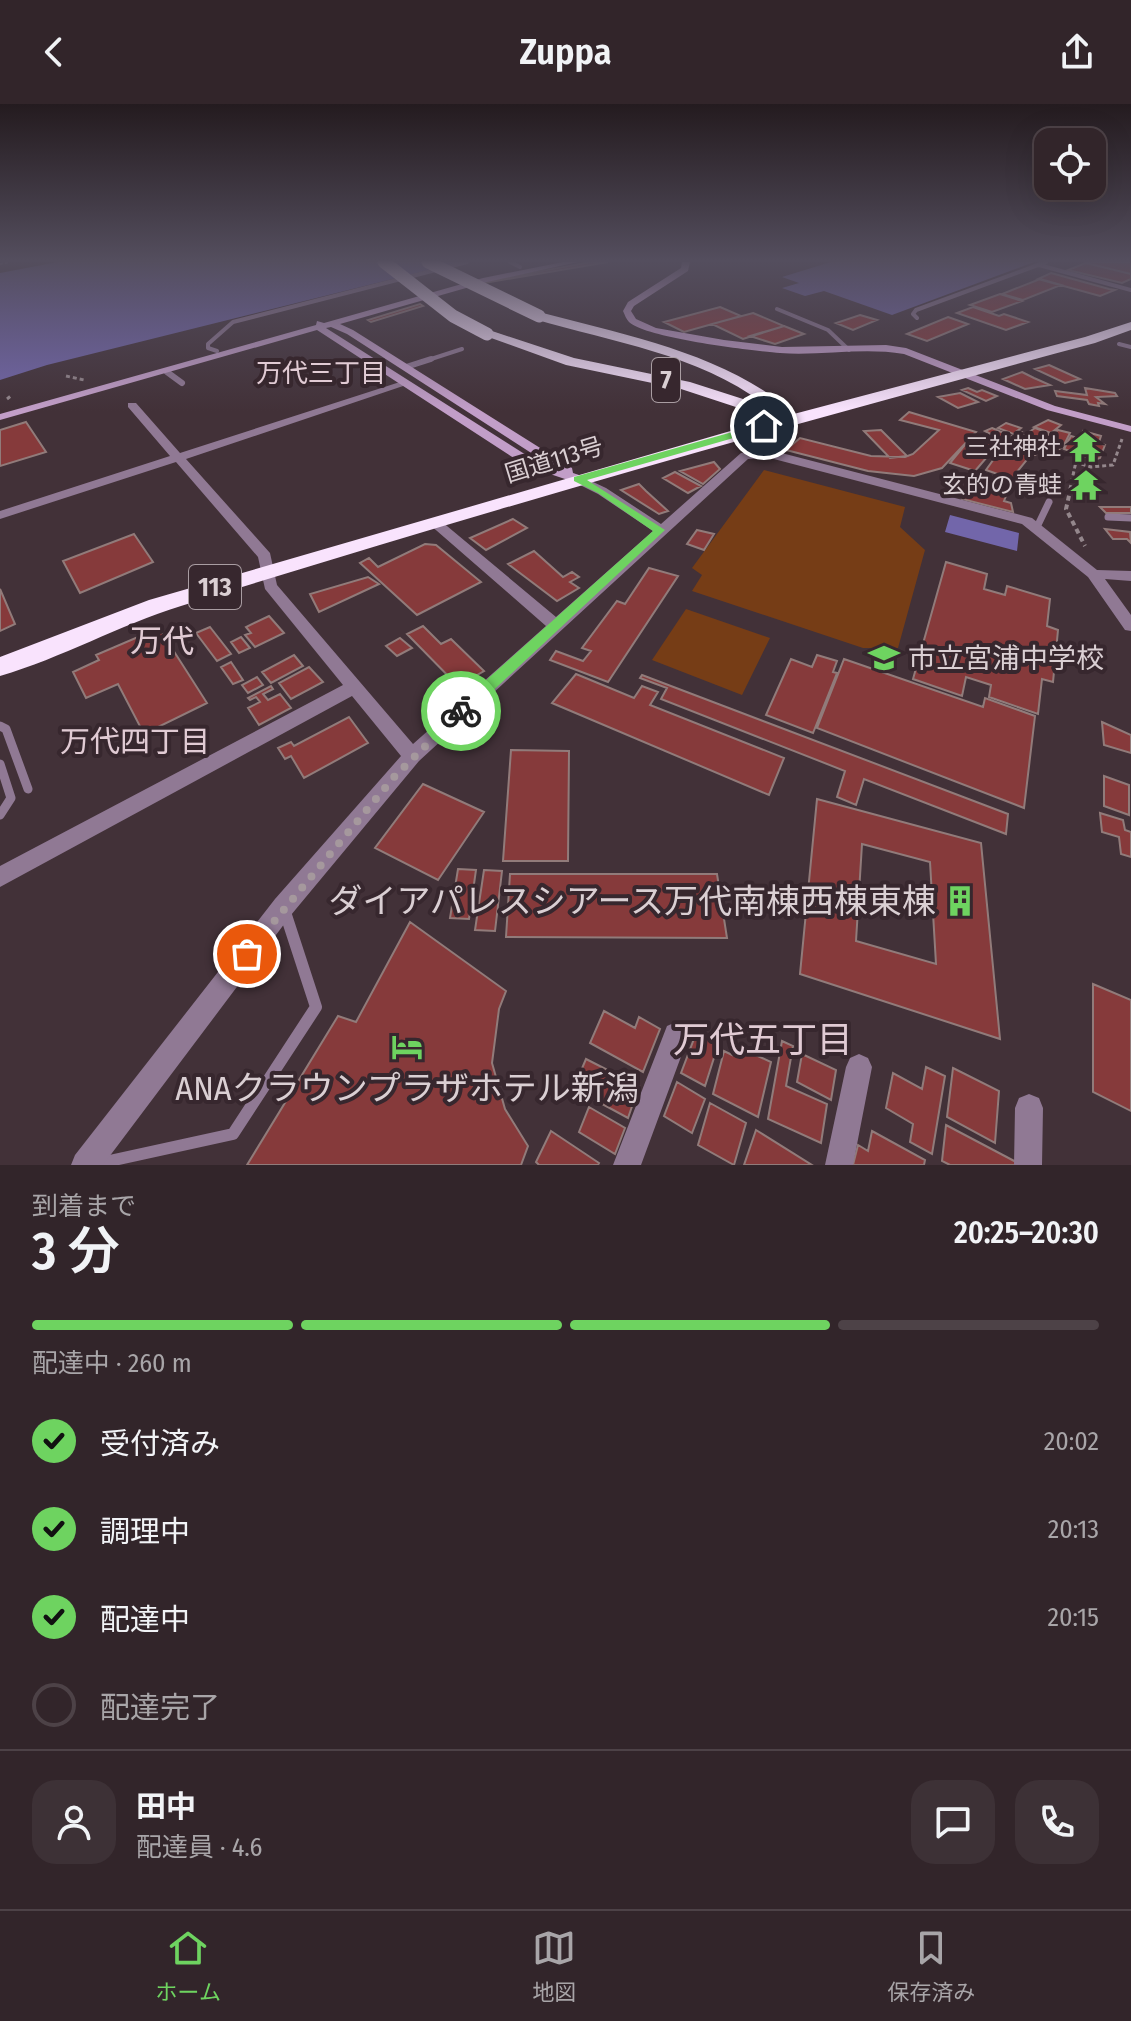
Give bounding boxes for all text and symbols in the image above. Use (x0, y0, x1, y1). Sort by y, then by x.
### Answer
icon: back (32, 30, 76, 74)
text: Zuppa (519, 30, 612, 74)
icon: share (1055, 30, 1099, 74)
map controls (1034, 128, 1106, 200)
button: locate (1034, 128, 1106, 200)
district label: 万代三丁目 (256, 358, 386, 389)
road number: 7 (652, 358, 680, 402)
pin (730, 392, 798, 460)
icon: home (742, 404, 786, 448)
temple icon: 三社神社 (1068, 430, 1102, 464)
street label: 国道113号 (502, 432, 606, 488)
place label: 三社神社 (965, 433, 1061, 461)
temple icon: 玄的の青蛙 (1069, 468, 1103, 502)
place label: 玄的の青蛙 (942, 471, 1062, 499)
road number: 113 (189, 565, 241, 609)
district label: 万代 (130, 622, 194, 660)
school or university icon: 市立宮浦中学校 (867, 641, 901, 675)
place label: 市立宮浦中学校 (908, 642, 1104, 675)
courier (421, 671, 501, 751)
icon: bike (439, 689, 483, 733)
district label: 万代四丁目 (60, 724, 210, 760)
place label: ダイアパレスシアース万代南棟西棟東棟 (328, 881, 936, 922)
building icon: ダイアパレスシアース万代南棟西棟東棟 (943, 884, 977, 918)
pin (213, 920, 281, 988)
icon: bag (225, 932, 269, 976)
district label: 万代五丁目 (673, 1018, 853, 1062)
hotel icon: ANAクラウンプラザホテル新潟 (390, 1030, 424, 1064)
place label: ANAクラウンプラザホテル新潟 (175, 1068, 639, 1109)
text: 到着まで (32, 1191, 136, 1222)
text: 20:25–20:30 (954, 1215, 1099, 1251)
text: 3 分 (32, 1220, 120, 1283)
text: 配達中 · 260 m (32, 1348, 192, 1379)
icon: check (32, 1419, 76, 1463)
text: 受付済み (100, 1426, 220, 1462)
text: 20:02 (1044, 1426, 1099, 1457)
icon: check (32, 1507, 76, 1551)
text: 調理中 (100, 1514, 190, 1550)
text: 20:13 (1048, 1514, 1099, 1545)
icon: check (32, 1595, 76, 1639)
text: 配達中 (100, 1602, 190, 1638)
text: 20:15 (1047, 1602, 1099, 1633)
text: 配達完了 (100, 1690, 220, 1726)
button: person (32, 1780, 116, 1864)
button: chat (911, 1780, 995, 1864)
button: phone (1015, 1780, 1099, 1864)
text: 田中 (136, 1789, 196, 1825)
text: 配達員 · 4.6 (136, 1832, 262, 1863)
tab: ホーム (156, 1926, 221, 2006)
tab: 地図 (532, 1926, 576, 2006)
tab: 保存済み (887, 1926, 975, 2006)

